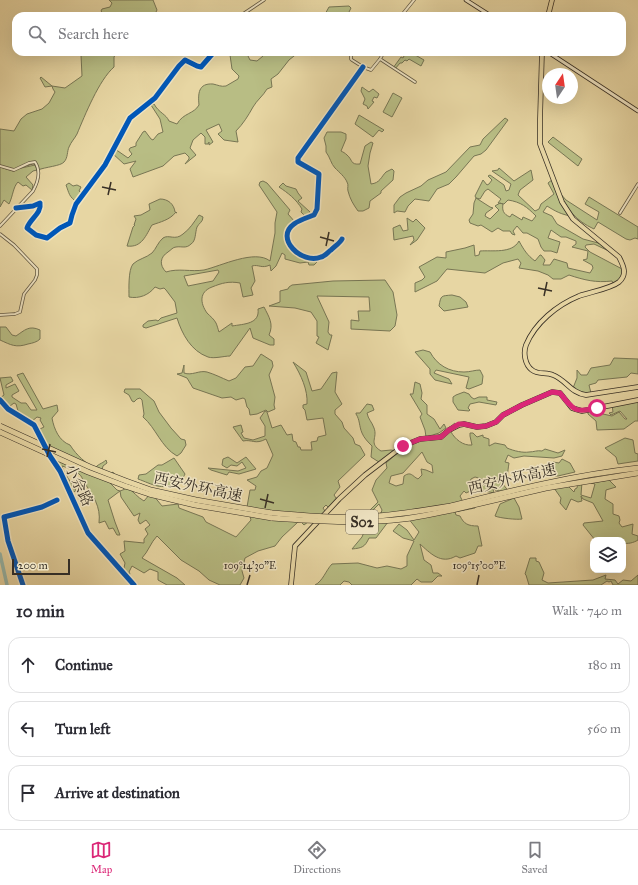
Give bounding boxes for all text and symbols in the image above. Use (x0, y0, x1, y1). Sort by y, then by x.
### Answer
search box (12, 12, 626, 56)
icon: search (26, 23, 48, 45)
text: Search here (58, 25, 129, 43)
north arrow (542, 68, 578, 104)
route start (588, 399, 606, 417)
route end (394, 437, 412, 455)
street label: 西安外环高速 (466, 460, 558, 498)
street label: 小佘路 (61, 461, 97, 509)
street label: 西安外环高速 (152, 469, 244, 505)
road number: S02 (346, 510, 378, 534)
map controls (590, 537, 626, 573)
button: layers (590, 537, 626, 573)
scale bar (12, 557, 70, 576)
text: 200 m (18, 559, 48, 572)
text: 109°14'30"E (224, 560, 276, 572)
text: 109°15'00"E (452, 560, 506, 572)
text: 10 min (16, 601, 64, 622)
text: Walk · 740 m (552, 603, 622, 619)
icon: ahead (17, 654, 39, 676)
text: Continue (55, 656, 113, 674)
text: 180 m (588, 657, 621, 673)
icon: left (17, 718, 39, 740)
text: Turn left (55, 720, 111, 738)
text: 560 m (587, 721, 621, 737)
icon: arrive (17, 782, 39, 804)
text: Arrive at destination (55, 784, 180, 802)
tab: Map (90, 839, 112, 876)
tab: Directions (293, 839, 341, 876)
tab: Saved (521, 839, 548, 876)

